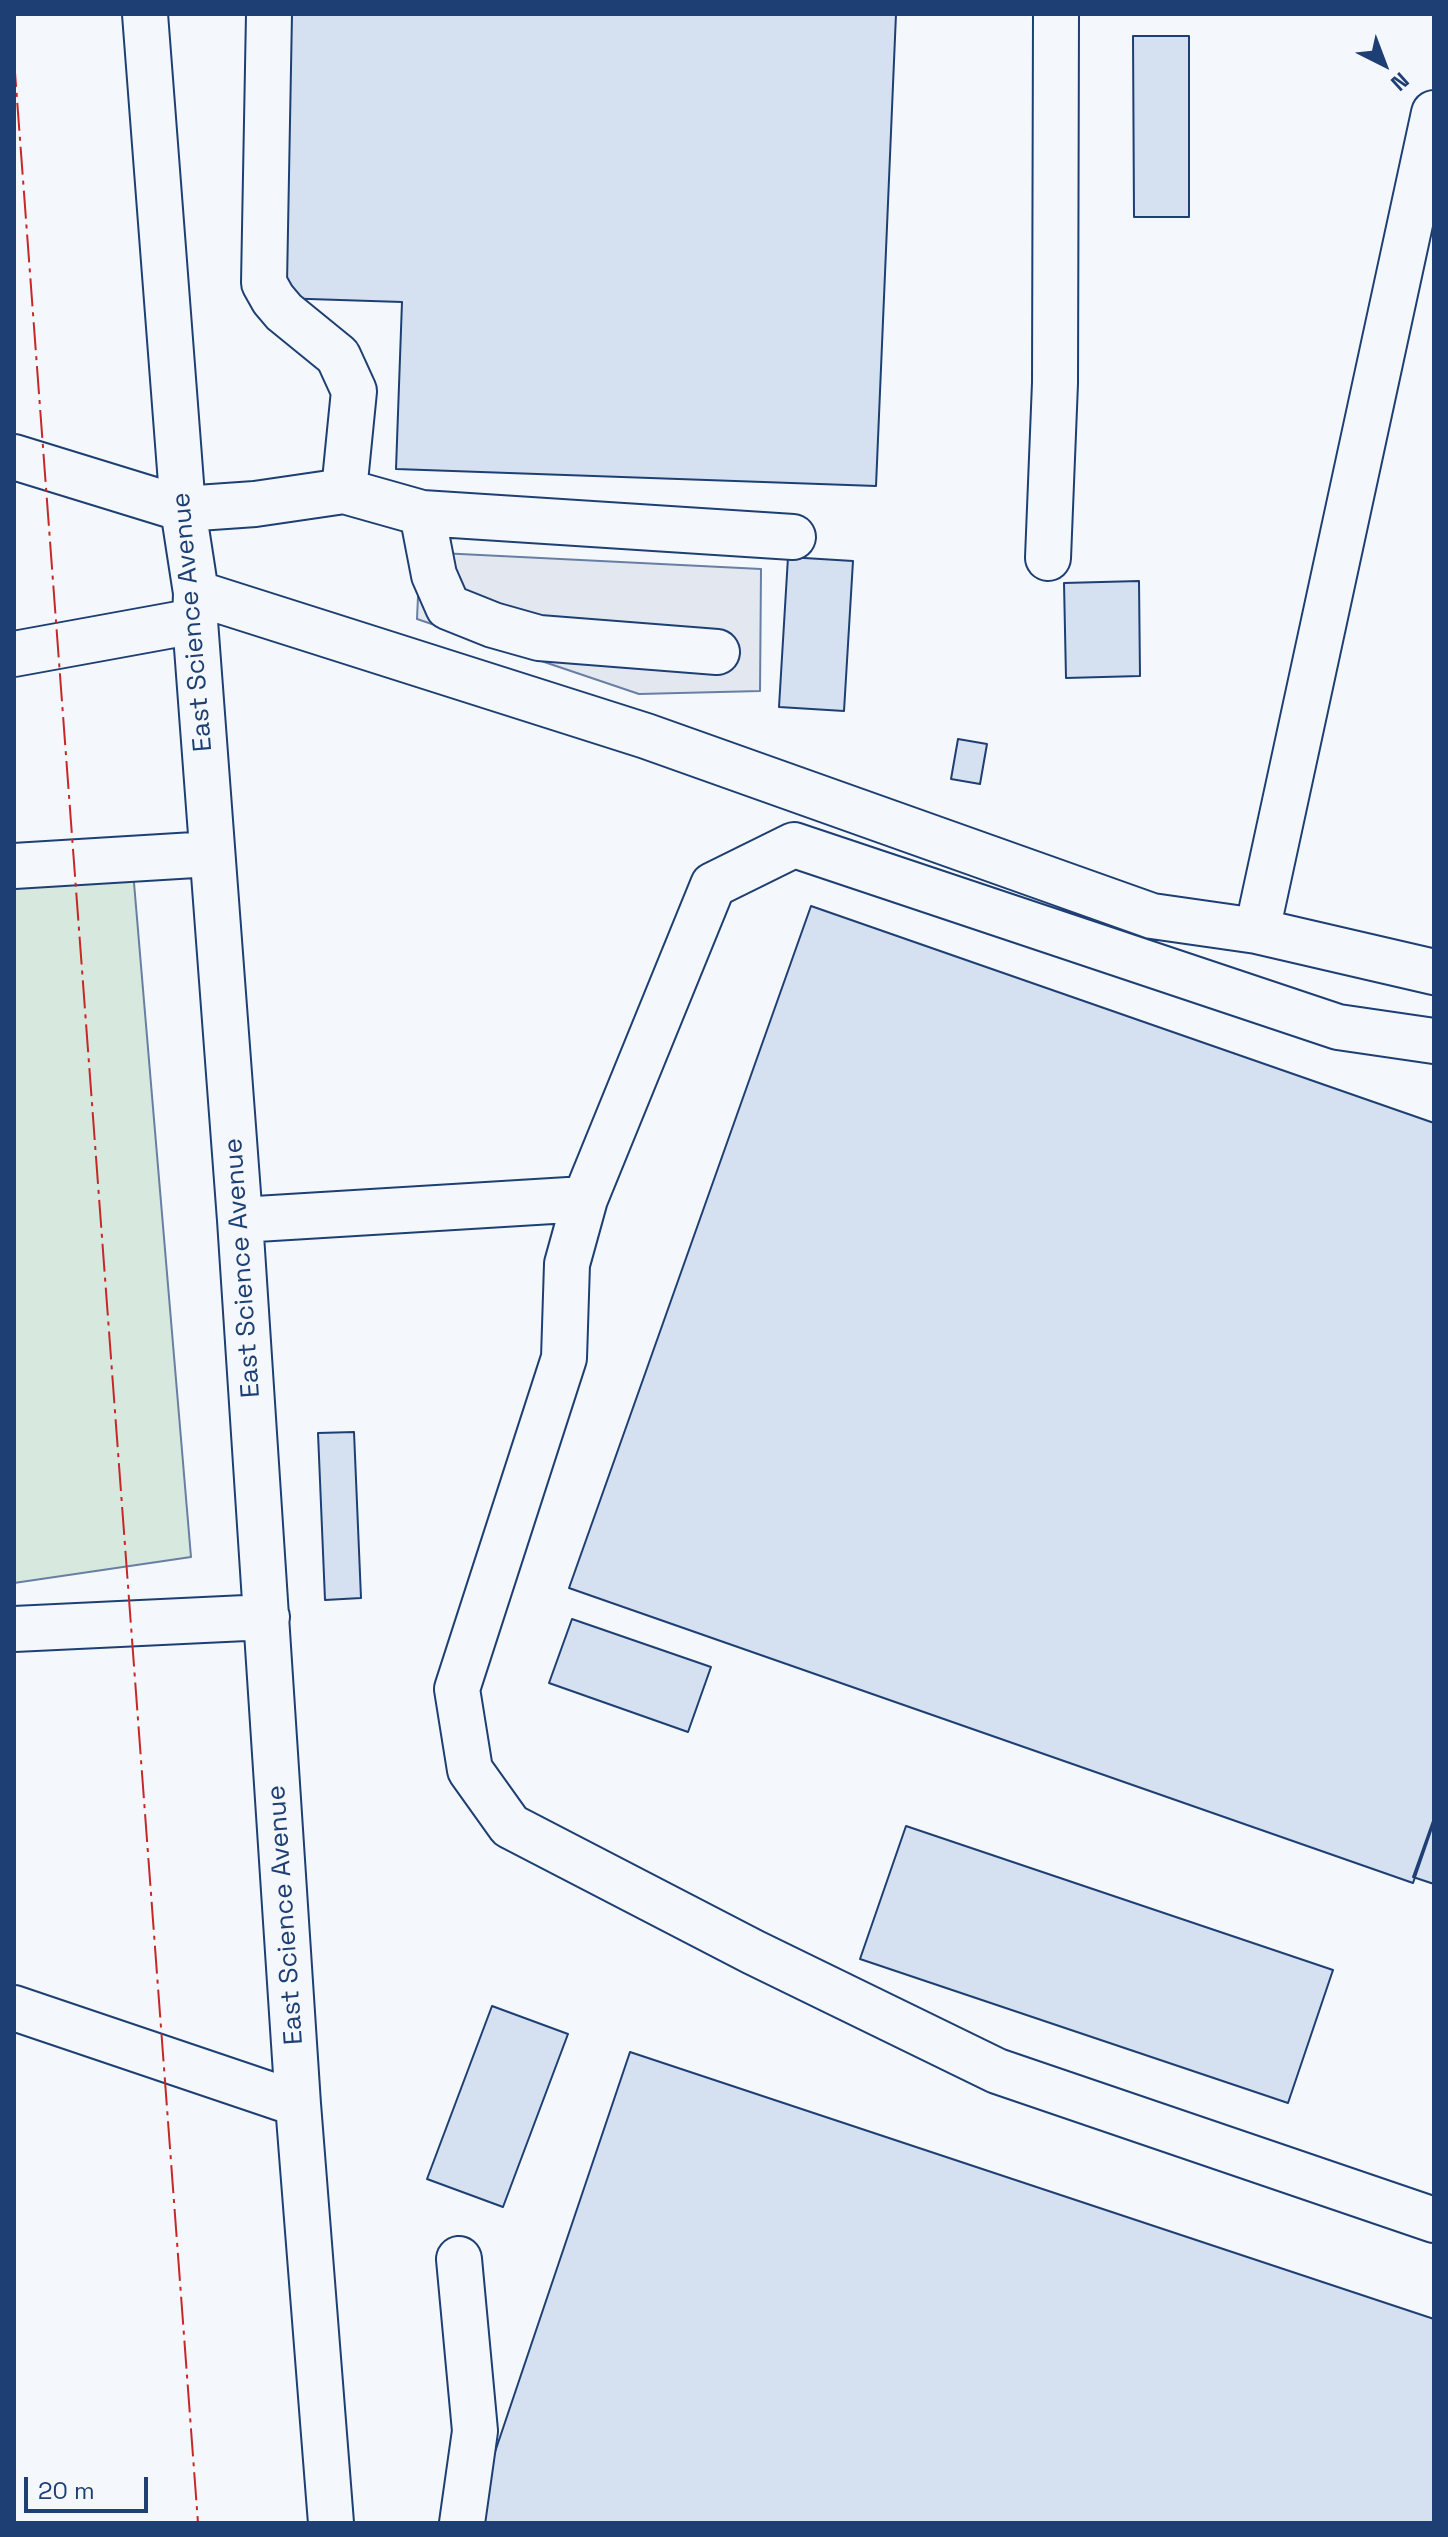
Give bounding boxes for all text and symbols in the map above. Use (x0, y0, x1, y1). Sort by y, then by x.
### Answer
north arrow (1344, 24, 1424, 104)
text: N (1385, 66, 1415, 97)
street label: East Science Avenue (166, 491, 220, 753)
street label: East Science Avenue (218, 1137, 268, 1399)
street label: East Science Avenue (261, 1784, 311, 2046)
scale bar (28, 2461, 152, 2511)
text: 20 m (38, 2475, 95, 2506)

